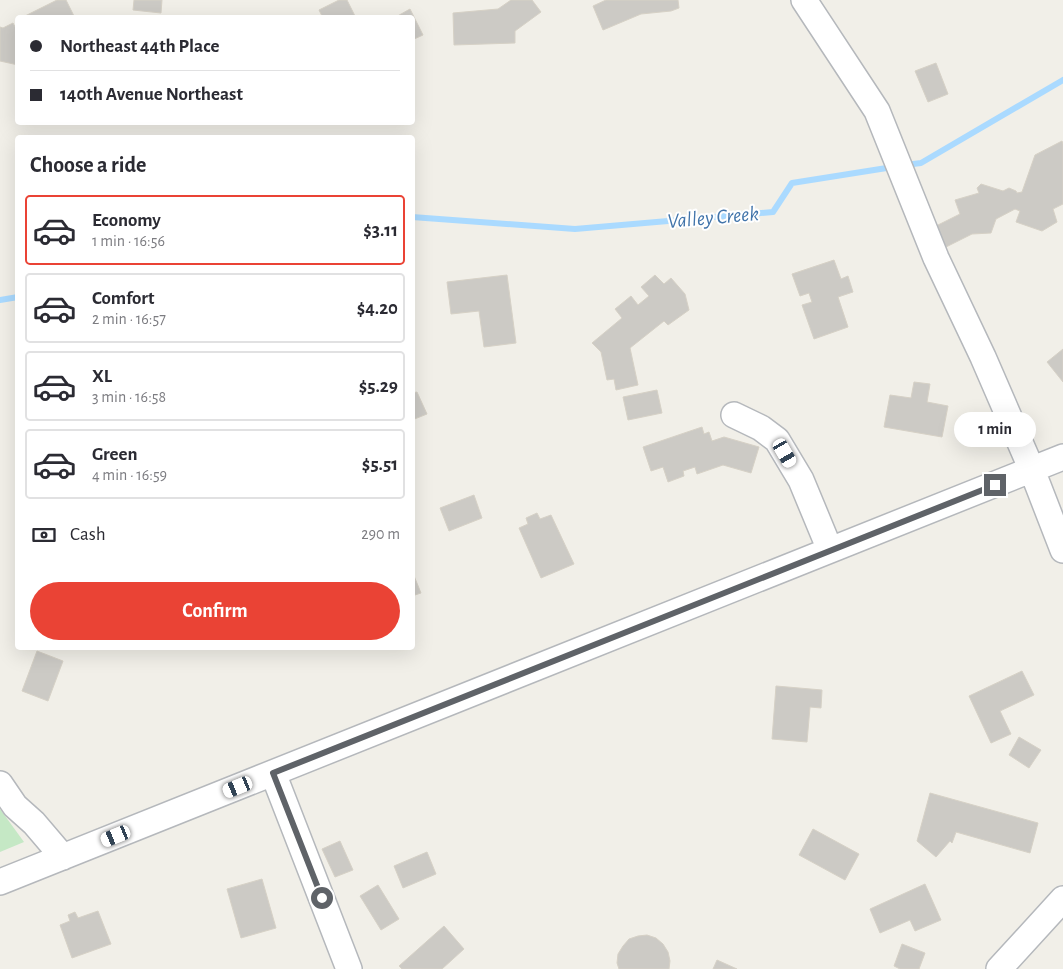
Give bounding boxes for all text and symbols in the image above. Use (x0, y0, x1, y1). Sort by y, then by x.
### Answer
text: Northeast 44th Place (60, 37, 220, 56)
text: 140th Avenue Northeast (60, 85, 243, 104)
text: Choose a ride (30, 154, 146, 176)
water label: Valley Creek (666, 203, 760, 232)
icon: car (32, 208, 77, 253)
text: Economy (92, 211, 161, 230)
text: $3.11 (363, 221, 398, 240)
text: 1 min · 16:56 (92, 233, 165, 249)
icon: car (32, 286, 77, 331)
text: Comfort (92, 289, 154, 308)
text: $4.20 (357, 299, 398, 318)
text: 2 min · 16:57 (92, 311, 166, 327)
icon: car (32, 364, 77, 409)
text: XL (92, 367, 112, 386)
text: $5.29 (359, 377, 398, 396)
text: 3 min · 16:58 (92, 389, 166, 405)
callout: 1 min (954, 412, 1036, 448)
text: 1 min (978, 421, 1012, 437)
car (771, 436, 798, 470)
icon: car (32, 442, 77, 487)
text: Green (92, 445, 138, 464)
text: $5.51 (362, 455, 398, 474)
text: 4 min · 16:59 (92, 467, 167, 483)
route end (984, 474, 1006, 496)
icon: cash (30, 521, 58, 549)
text: Cash (70, 525, 106, 544)
text: 290 m (361, 526, 400, 542)
button: Confirm (30, 582, 400, 640)
car (221, 774, 254, 800)
car (99, 823, 132, 849)
route start (311, 887, 333, 909)

